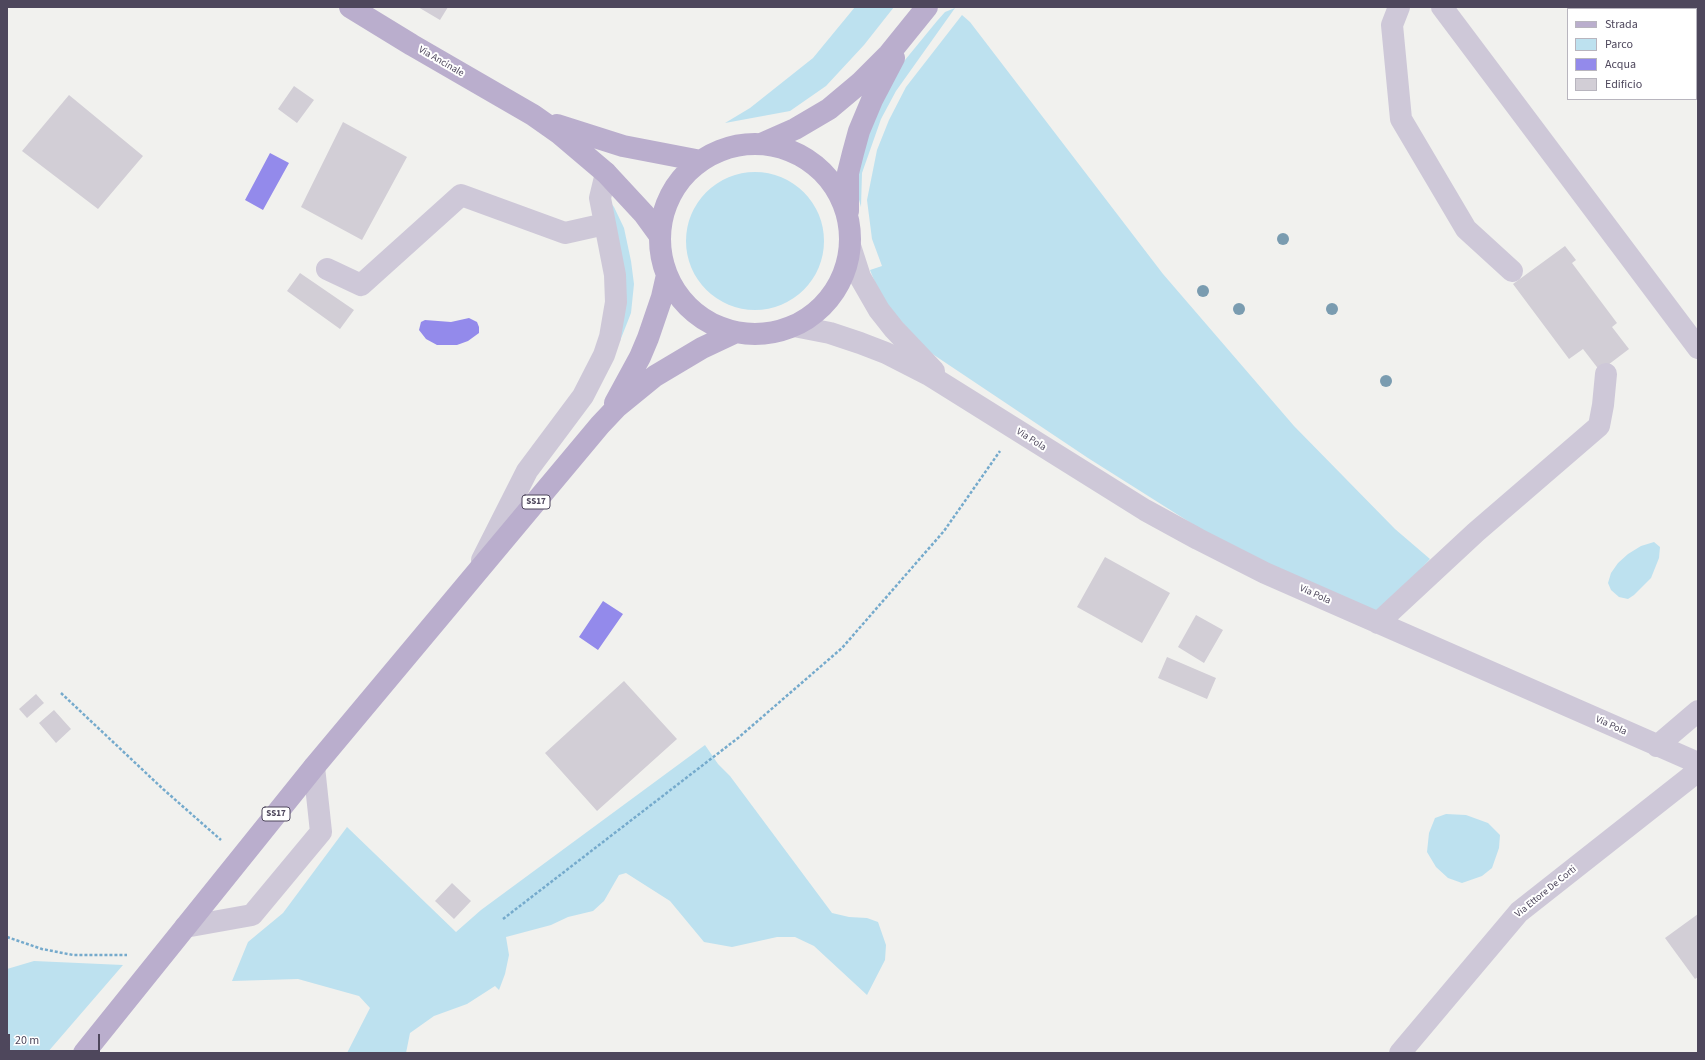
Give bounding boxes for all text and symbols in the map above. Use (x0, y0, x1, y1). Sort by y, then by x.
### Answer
legend (1567, 8, 1697, 100)
text: Strada (1605, 16, 1638, 33)
text: Parco (1605, 36, 1633, 53)
street label: Via Ancinale (416, 44, 466, 80)
text: Acqua (1605, 56, 1636, 73)
text: Edificio (1605, 76, 1642, 93)
street label: Via Pola (1014, 426, 1048, 454)
road number: SS17 (522, 495, 550, 509)
street label: Via Pola (1297, 583, 1333, 607)
street label: Via Pola (1593, 714, 1629, 738)
road number: SS17 (262, 807, 290, 821)
street label: Via Ettore De Corti (1513, 864, 1579, 920)
scale bar (10, 1026, 102, 1052)
text: 20 m (15, 1032, 39, 1049)

